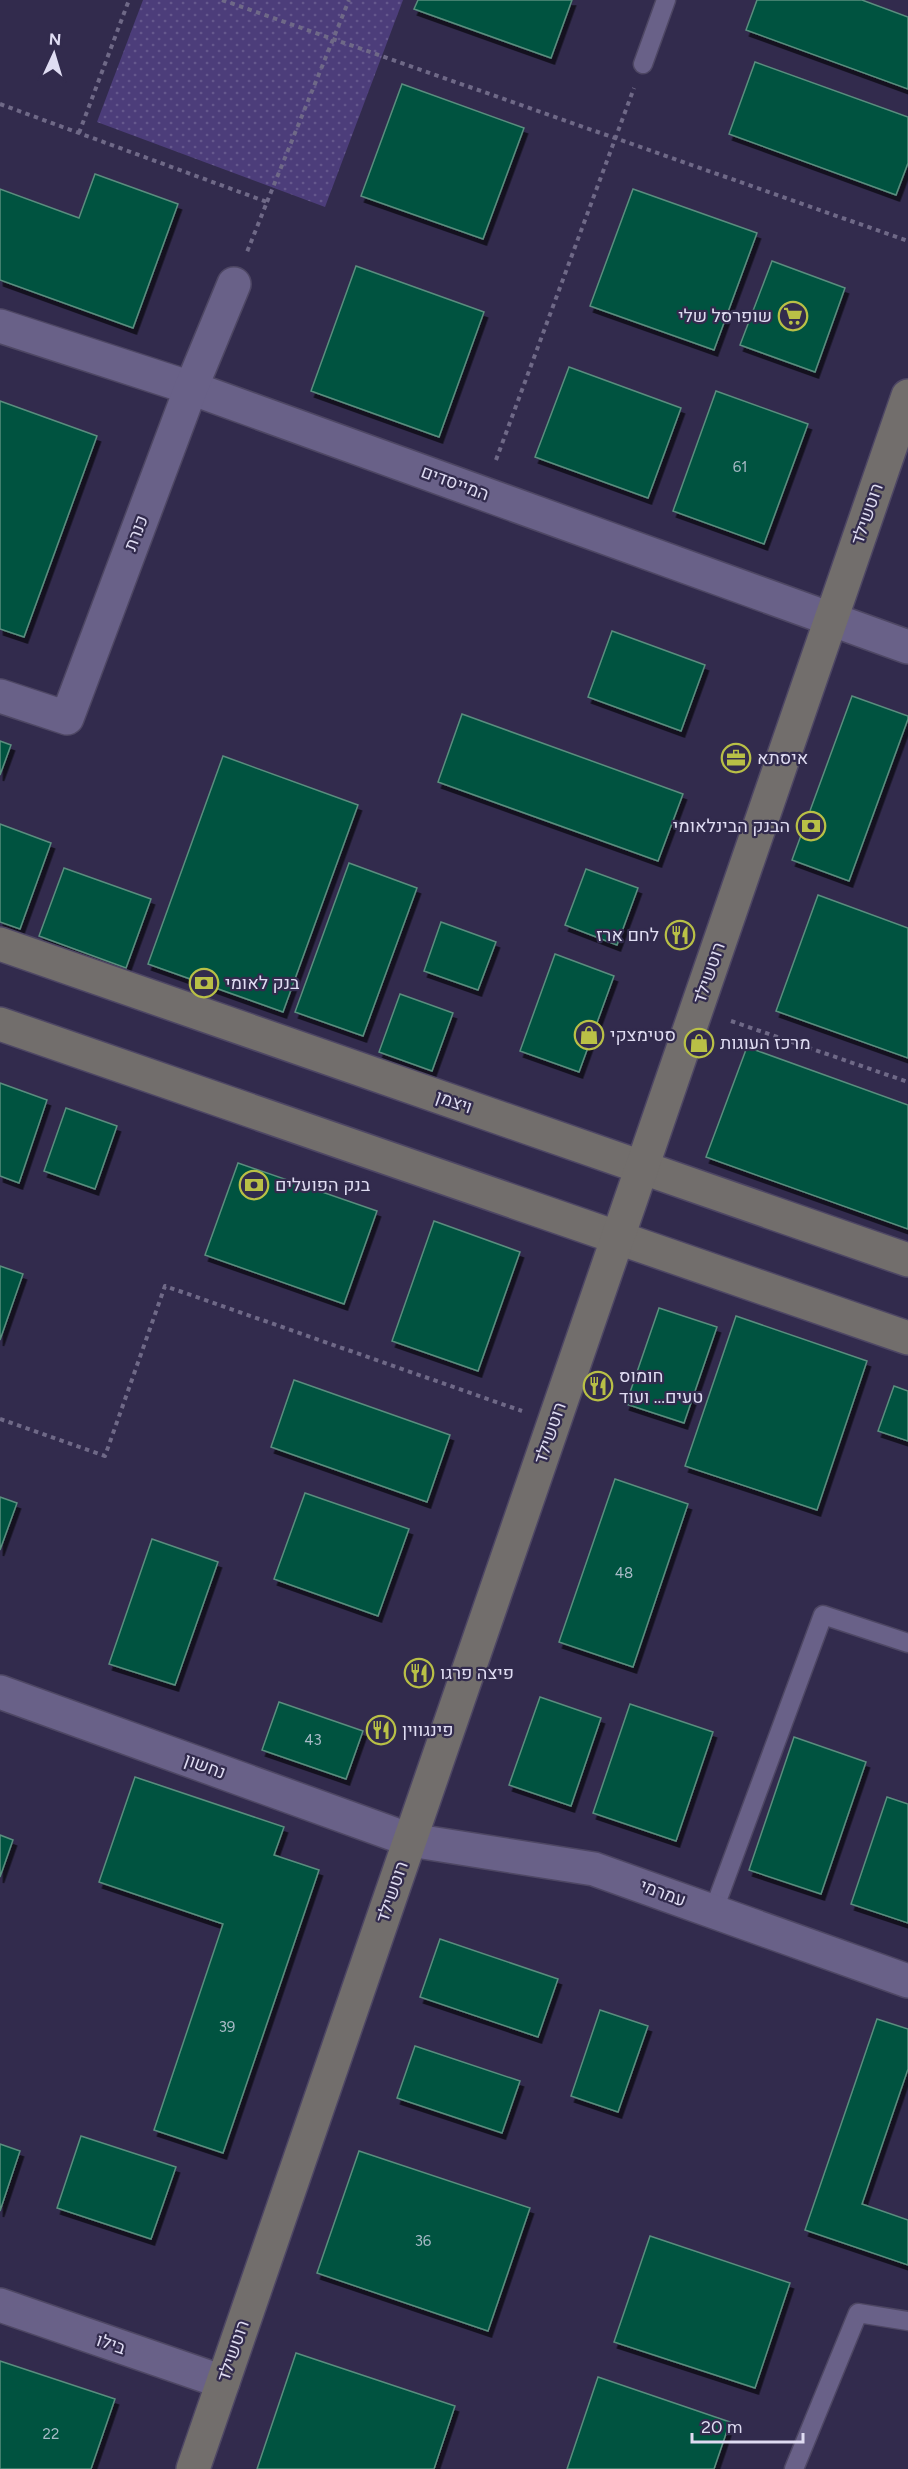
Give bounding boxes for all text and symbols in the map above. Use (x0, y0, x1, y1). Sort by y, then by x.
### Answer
north arrow (24, 24, 84, 84)
text: N (48, 30, 62, 49)
supermarket icon: שופרסל שלי (777, 300, 809, 332)
place label: שופרסל שלי (678, 305, 772, 327)
house number: 61 (733, 458, 747, 476)
street label: המייסדים (418, 461, 492, 505)
street label: רוטשילד (846, 480, 888, 548)
street label: כנרת (119, 512, 153, 554)
office icon: איסתא (720, 742, 752, 774)
place label: איסתא (757, 747, 808, 769)
bank icon: הבנק הבינלאומי (795, 810, 827, 842)
place label: הבנק הבינלאומי (673, 815, 790, 837)
restaurant icon: לחם ארז (664, 919, 696, 951)
place label: לחם ארז (596, 924, 659, 946)
street label: רוטשילד (688, 939, 730, 1007)
bank icon: בנק לאומי (188, 967, 220, 999)
place label: בנק לאומי (225, 972, 300, 994)
shop icon: סטימצקי (573, 1019, 605, 1051)
place label: סטימצקי (610, 1024, 676, 1046)
shop icon: מרכז העוגות (683, 1027, 715, 1059)
place label: מרכז העוגות (720, 1032, 811, 1054)
street label: ויצמן (433, 1086, 475, 1118)
bank icon: בנק הפועלים (238, 1169, 270, 1201)
place label: בנק הפועלים (275, 1174, 371, 1196)
place label: חומוס טעים... ועוד (619, 1365, 703, 1408)
restaurant icon: חומוס טעים... ועוד (582, 1370, 614, 1402)
street label: רוטשילד (529, 1399, 571, 1467)
house number: 48 (615, 1564, 633, 1582)
restaurant icon: פיצה פרגו (403, 1657, 435, 1689)
place label: פיצה פרגו (440, 1662, 514, 1684)
restaurant icon: פינגווין (365, 1714, 397, 1746)
place label: פינגווין (402, 1719, 453, 1741)
house number: 43 (304, 1731, 322, 1749)
street label: נחשון (181, 1748, 229, 1784)
street label: רוטשילד (371, 1858, 413, 1926)
street label: עמרמי (637, 1875, 689, 1911)
house number: 39 (219, 2018, 235, 2036)
house number: 36 (415, 2232, 432, 2250)
street label: רוטשילד (212, 2317, 254, 2385)
street label: בילו (93, 2329, 129, 2359)
scale bar (692, 2406, 803, 2444)
text: 20 m (701, 2416, 742, 2438)
house number: 22 (43, 2425, 59, 2443)

